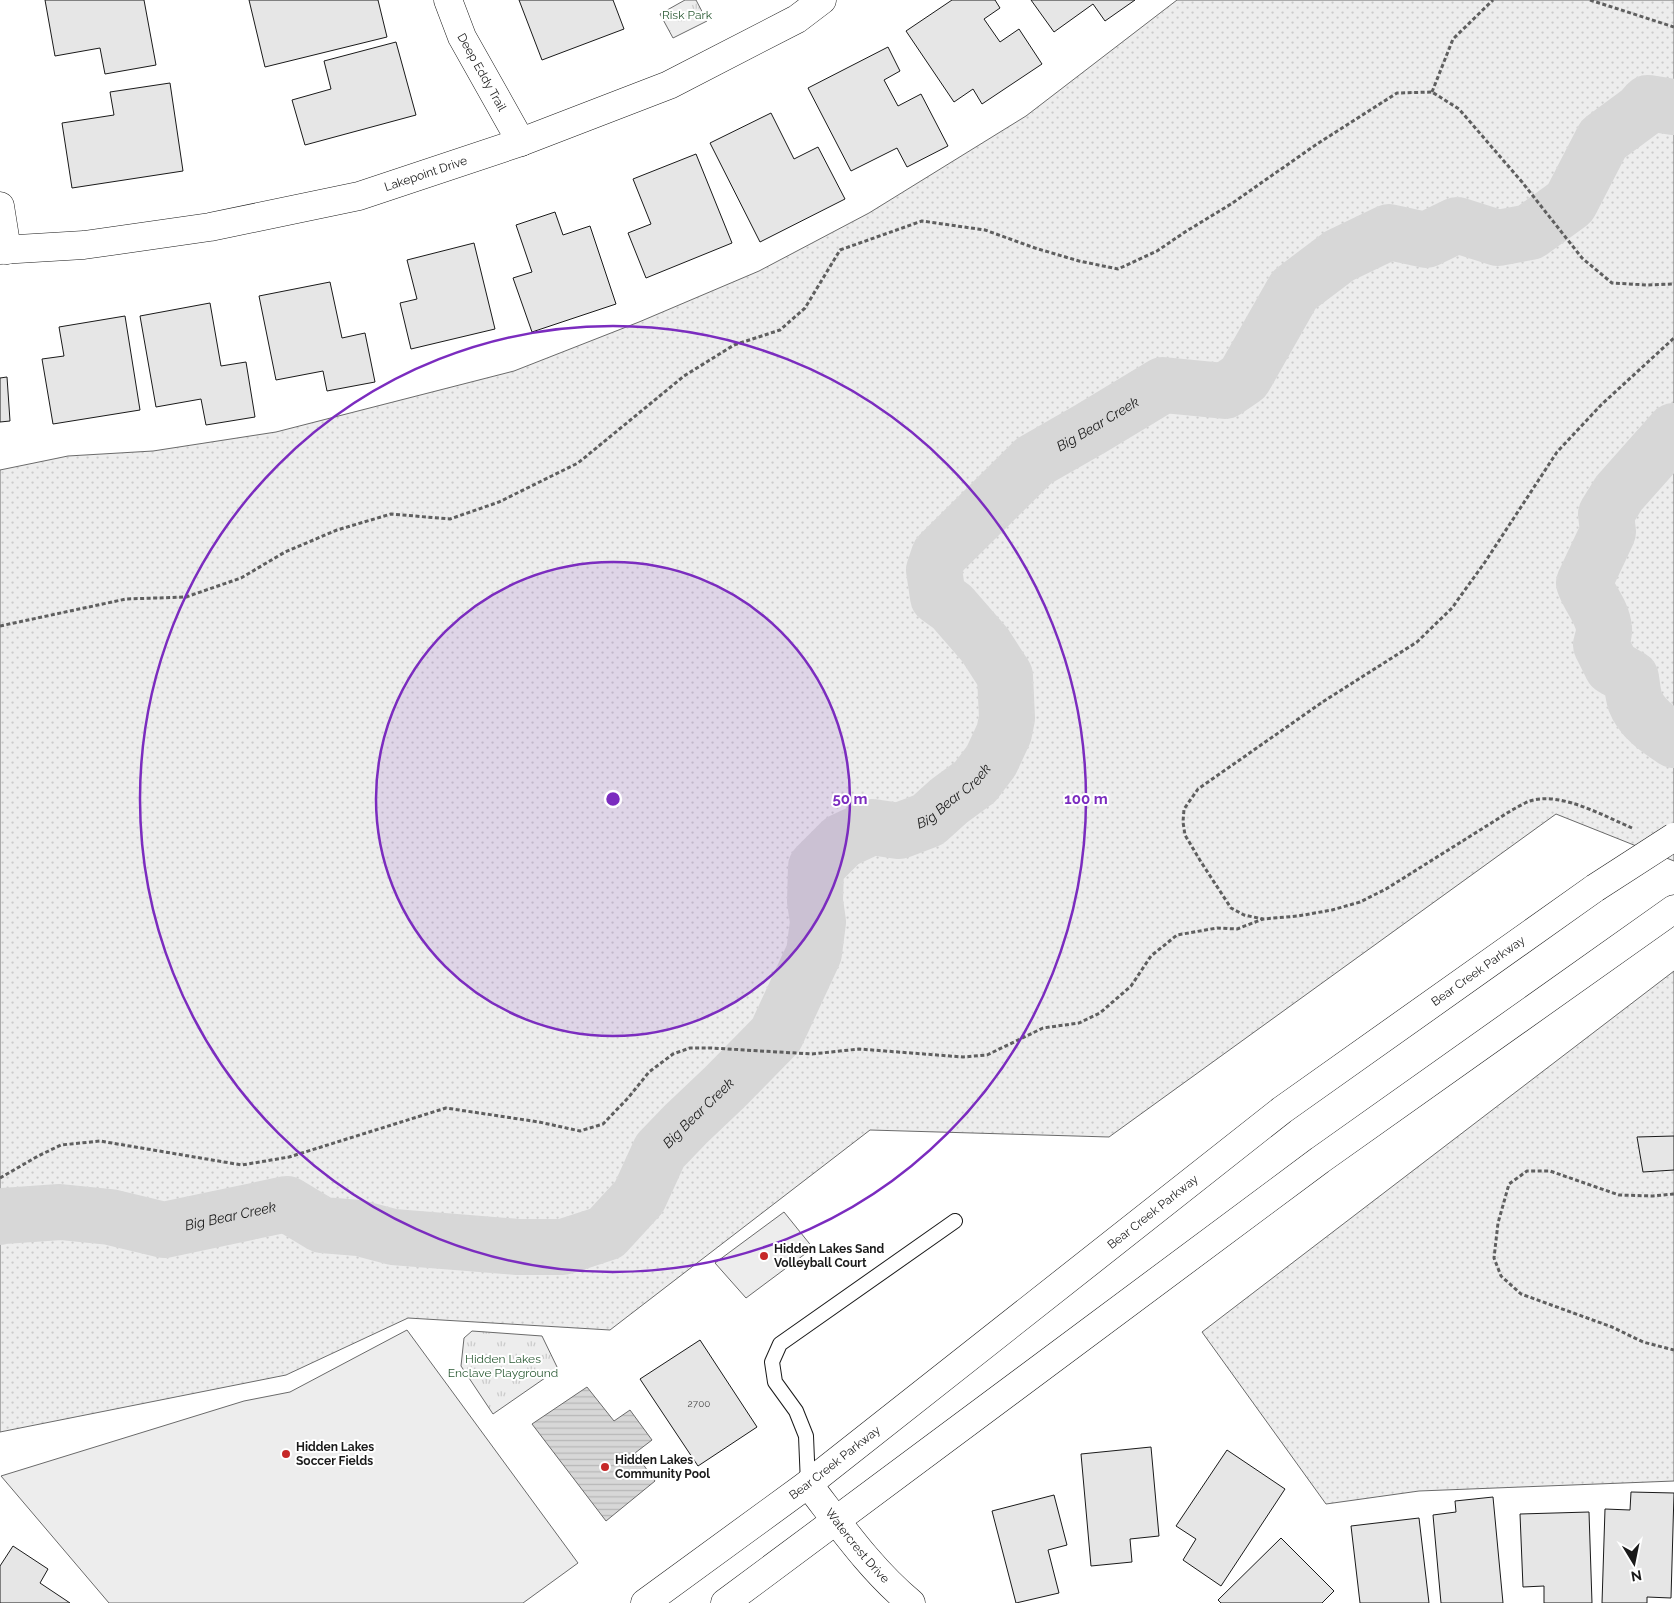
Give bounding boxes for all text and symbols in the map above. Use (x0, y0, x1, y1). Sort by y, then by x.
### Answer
park label: Risk Park (662, 8, 713, 22)
street label: Deep Eddy Trail (454, 31, 510, 114)
street label: Lakepoint Drive (383, 153, 469, 194)
water label: Big Bear Creek (1054, 393, 1142, 454)
water label: Big Bear Creek (914, 760, 994, 832)
centre of rings (604, 790, 622, 808)
text: 50 m (832, 790, 868, 808)
text: 100 m (1064, 790, 1108, 808)
street label: Bear Creek Parkway (1429, 933, 1528, 1009)
water label: Big Bear Creek (659, 1074, 738, 1151)
street label: Bear Creek Parkway (1105, 1172, 1201, 1252)
water label: Big Bear Creek (183, 1198, 278, 1233)
place label: Hidden Lakes Sand Volleyball Court (774, 1242, 885, 1270)
marker: Hidden Lakes Sand Volleyball Court (758, 1250, 770, 1262)
park label: Hidden Lakes Enclave Playground (448, 1352, 558, 1380)
house number: 2700 (688, 1398, 710, 1409)
street label: Bear Creek Parkway (786, 1423, 883, 1502)
place label: Hidden Lakes Soccer Fields (296, 1440, 374, 1468)
marker: Hidden Lakes Soccer Fields (280, 1448, 292, 1460)
place label: Hidden Lakes Community Pool (615, 1453, 710, 1481)
marker: Hidden Lakes Community Pool (599, 1461, 611, 1473)
street label: Watercrest Drive (822, 1506, 892, 1586)
north arrow (1609, 1538, 1659, 1588)
text: N (1630, 1567, 1643, 1585)

